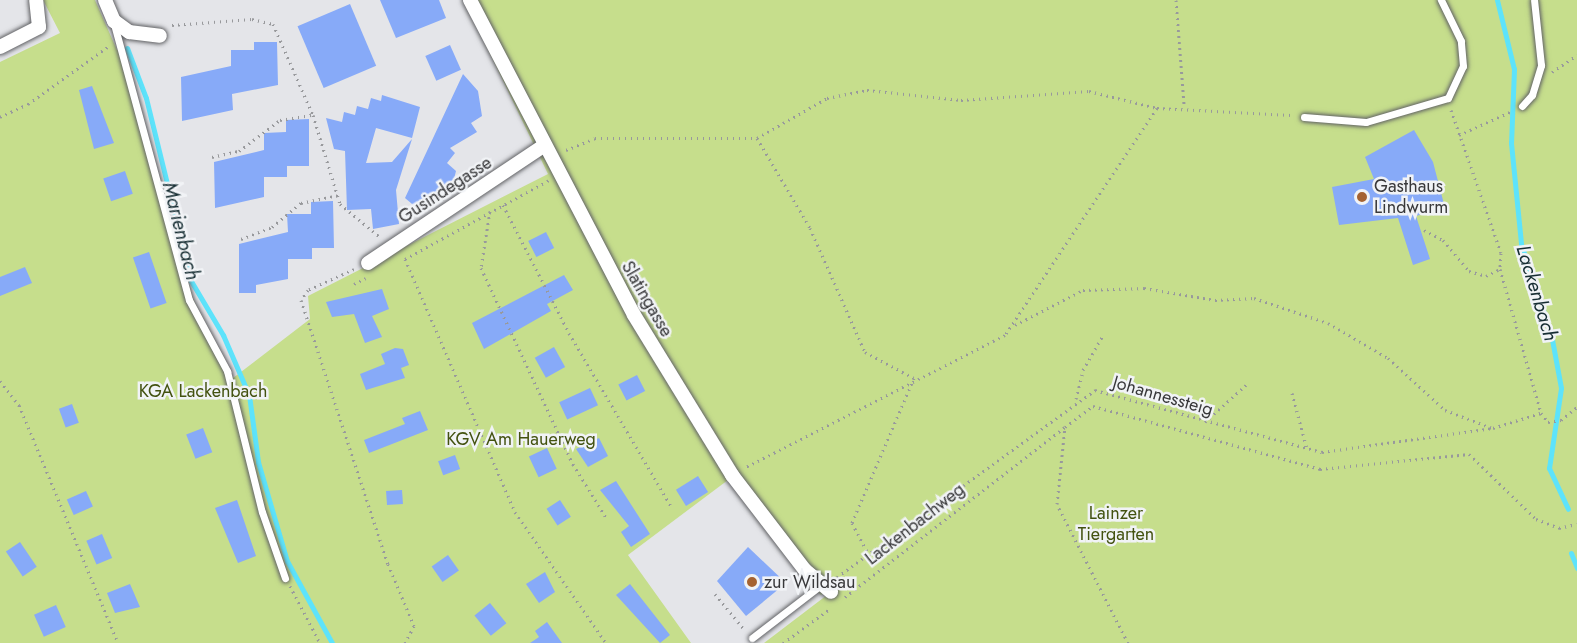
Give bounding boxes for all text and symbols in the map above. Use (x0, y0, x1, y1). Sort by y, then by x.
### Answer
street label: Gusindegasse (394, 152, 496, 228)
place label: Gasthaus Lindwurm (1374, 176, 1448, 219)
water label: Marienbach (157, 179, 205, 283)
marker: Gasthaus Lindwurm (1355, 190, 1369, 204)
water label: Lackenbach (1511, 242, 1563, 344)
street label: Slatingasse (617, 257, 677, 341)
street label: Johannessteig (1110, 371, 1216, 421)
park label: KGA Lackenbach (139, 380, 267, 402)
park label: KGV Am Hauerweg (446, 428, 596, 450)
street label: Lackenbachweg (861, 479, 969, 569)
park label: Lainzer Tiergarten (1078, 503, 1154, 546)
place label: zur Wildsau (764, 571, 855, 593)
marker: zur Wildsau (745, 575, 759, 589)

